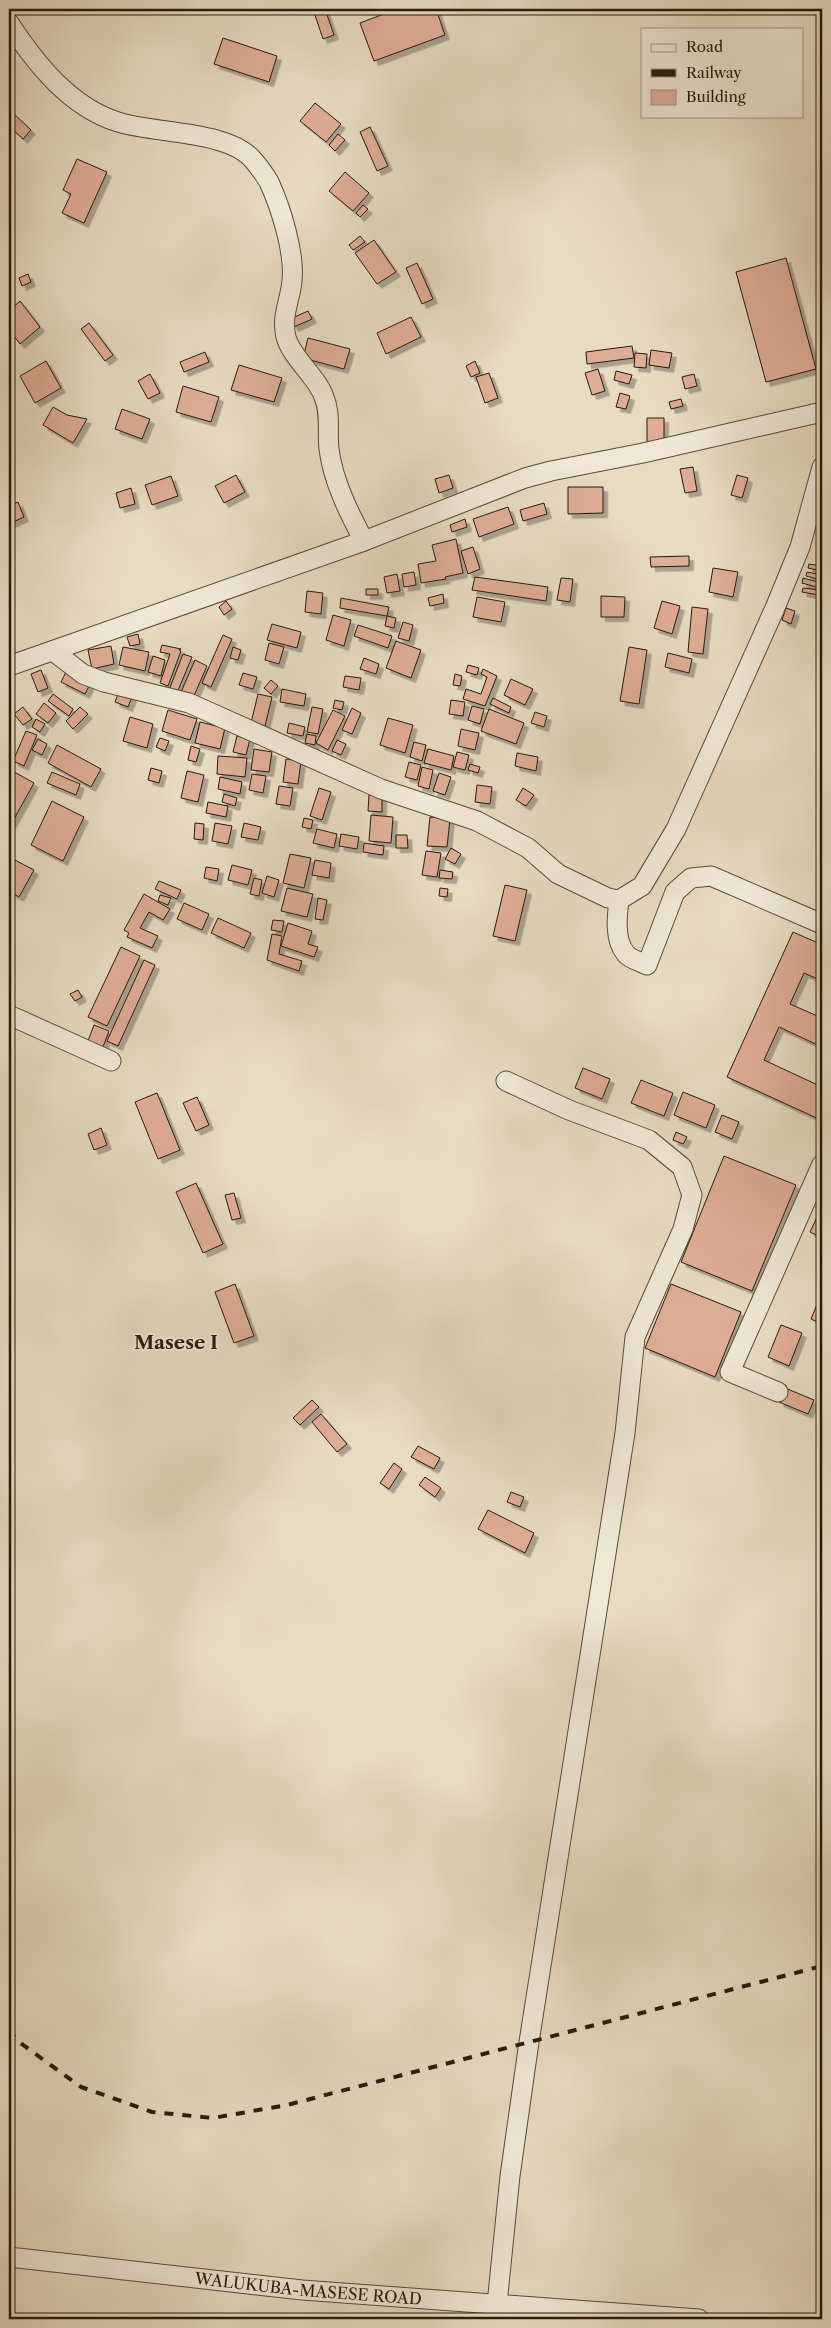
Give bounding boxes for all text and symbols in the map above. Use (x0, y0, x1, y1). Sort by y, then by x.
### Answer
legend (641, 28, 804, 118)
text: Road (686, 37, 723, 56)
text: Railway (686, 63, 742, 82)
text: Building (686, 87, 746, 106)
district label: Masese I (134, 1331, 218, 1354)
street label: WALUKUBA-MASESE ROAD (193, 2268, 423, 2309)

